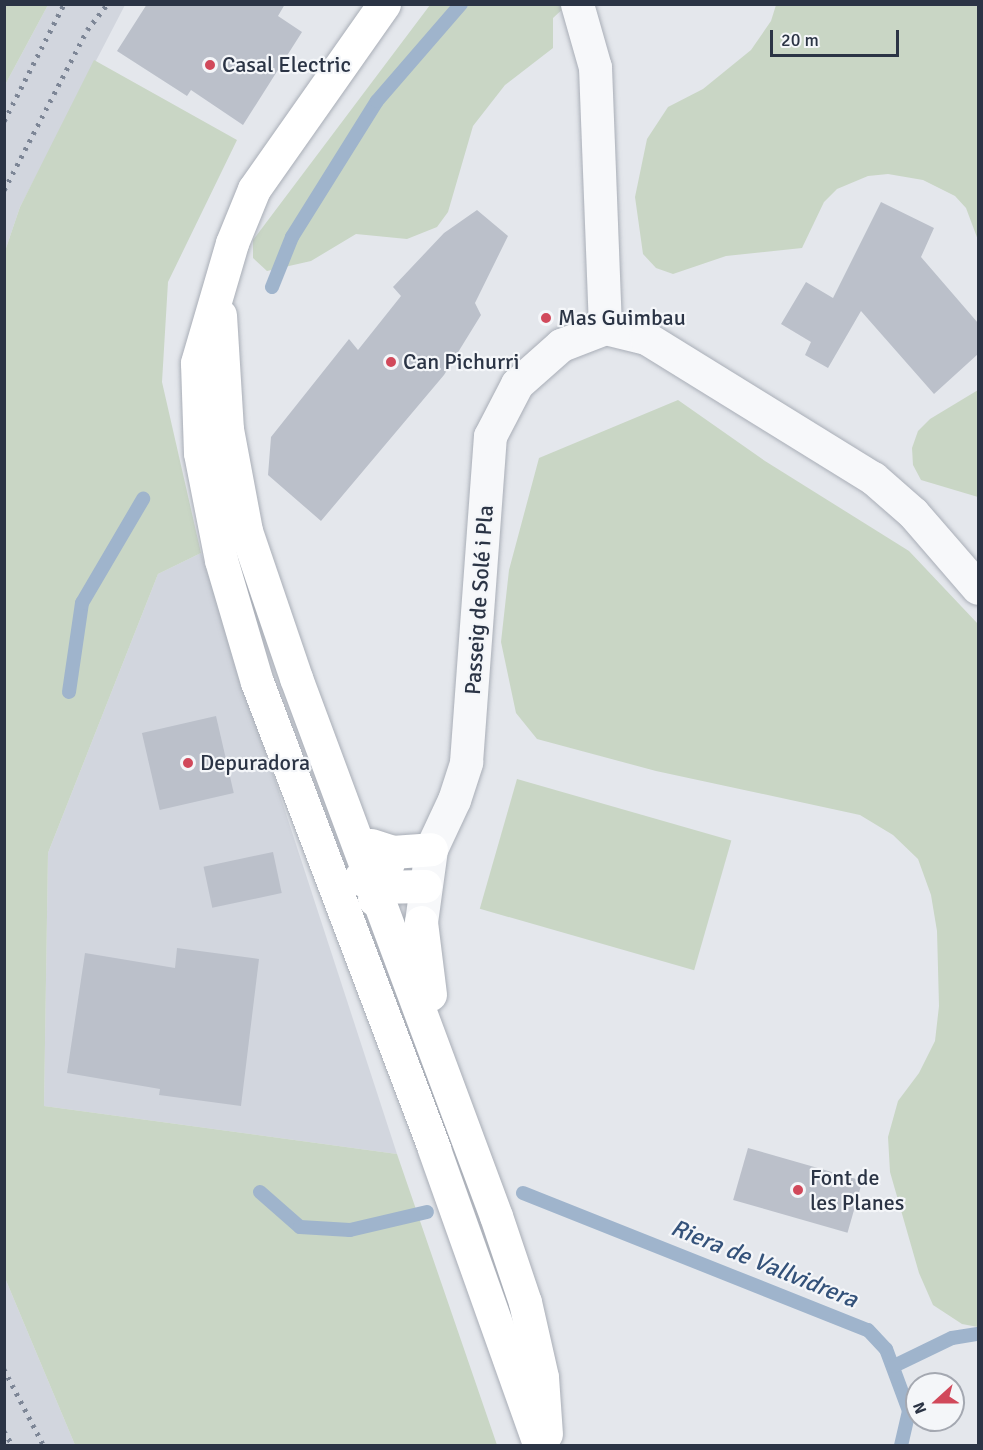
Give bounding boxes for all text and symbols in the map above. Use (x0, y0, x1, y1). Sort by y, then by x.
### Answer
scale bar (773, 18, 902, 56)
text: 20 m (781, 29, 819, 51)
place label: Casal Electric (222, 52, 351, 78)
marker: Casal Electric (203, 58, 217, 72)
place label: Mas Guimbau (558, 305, 686, 331)
marker: Mas Guimbau (539, 311, 553, 325)
place label: Can Pichurri (403, 349, 519, 375)
marker: Can Pichurri (384, 355, 398, 369)
street label: Passeig de Solé i Pla (459, 504, 499, 696)
place label: Depuradora (200, 750, 310, 776)
marker: Depuradora (181, 756, 195, 770)
place label: Font de les Planes (810, 1164, 904, 1216)
marker: Font de les Planes (791, 1183, 805, 1197)
water label: Riera de Vallvidrera (666, 1213, 862, 1315)
north arrow (905, 1372, 965, 1432)
text: N (909, 1399, 931, 1417)

